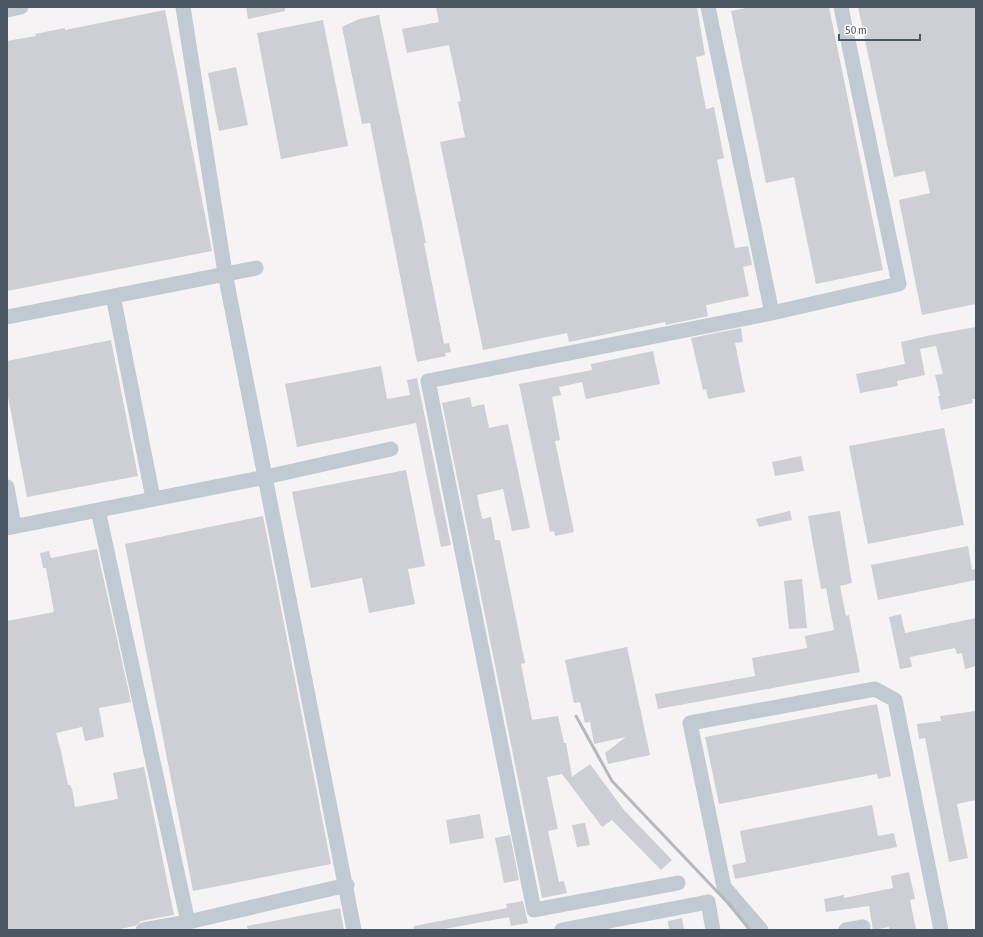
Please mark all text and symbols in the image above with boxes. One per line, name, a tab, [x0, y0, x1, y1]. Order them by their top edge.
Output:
scale bar	[839, 16, 920, 42]
text: 50 m	[845, 23, 867, 37]

